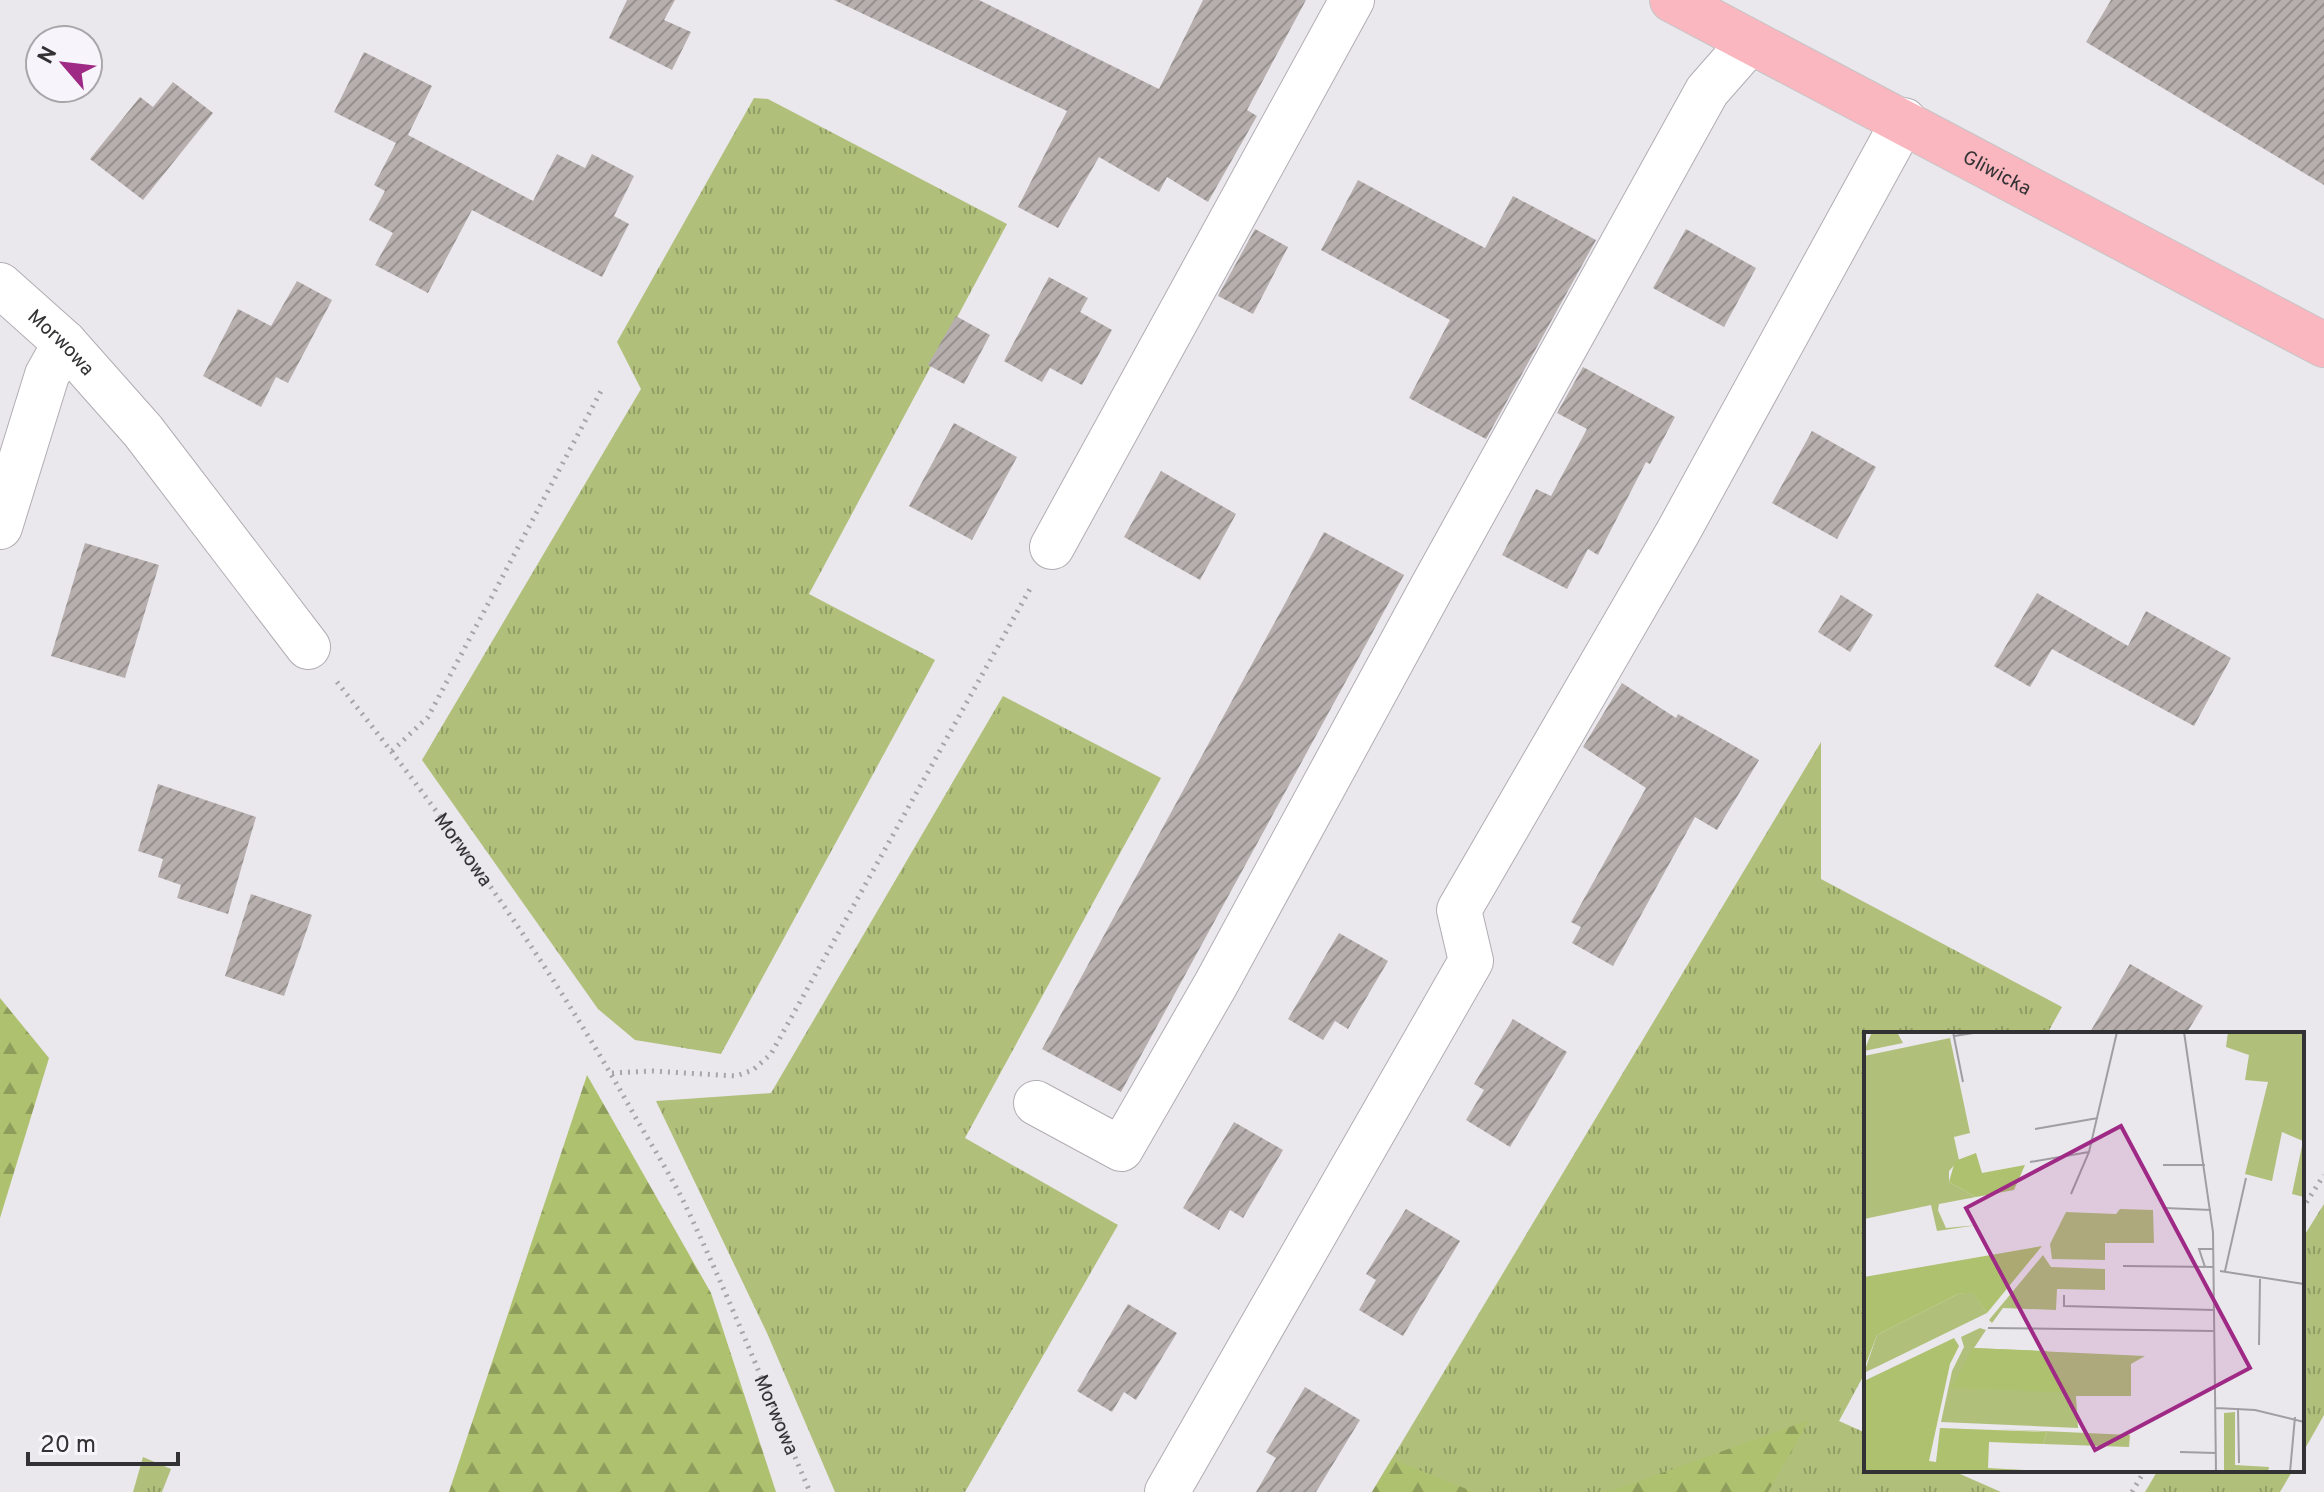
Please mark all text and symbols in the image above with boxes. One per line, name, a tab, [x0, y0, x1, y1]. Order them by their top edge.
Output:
north arrow	[24, 24, 104, 104]
text: N	[33, 42, 64, 69]
street label: Gliwicka	[1957, 145, 2035, 203]
street label: Morwowa	[21, 305, 99, 382]
street label: Morwowa	[427, 808, 497, 892]
inset map	[1864, 1032, 2304, 1472]
street label: Morwowa	[747, 1371, 804, 1459]
scale bar	[28, 1416, 178, 1466]
text: 20 m	[40, 1431, 96, 1461]

